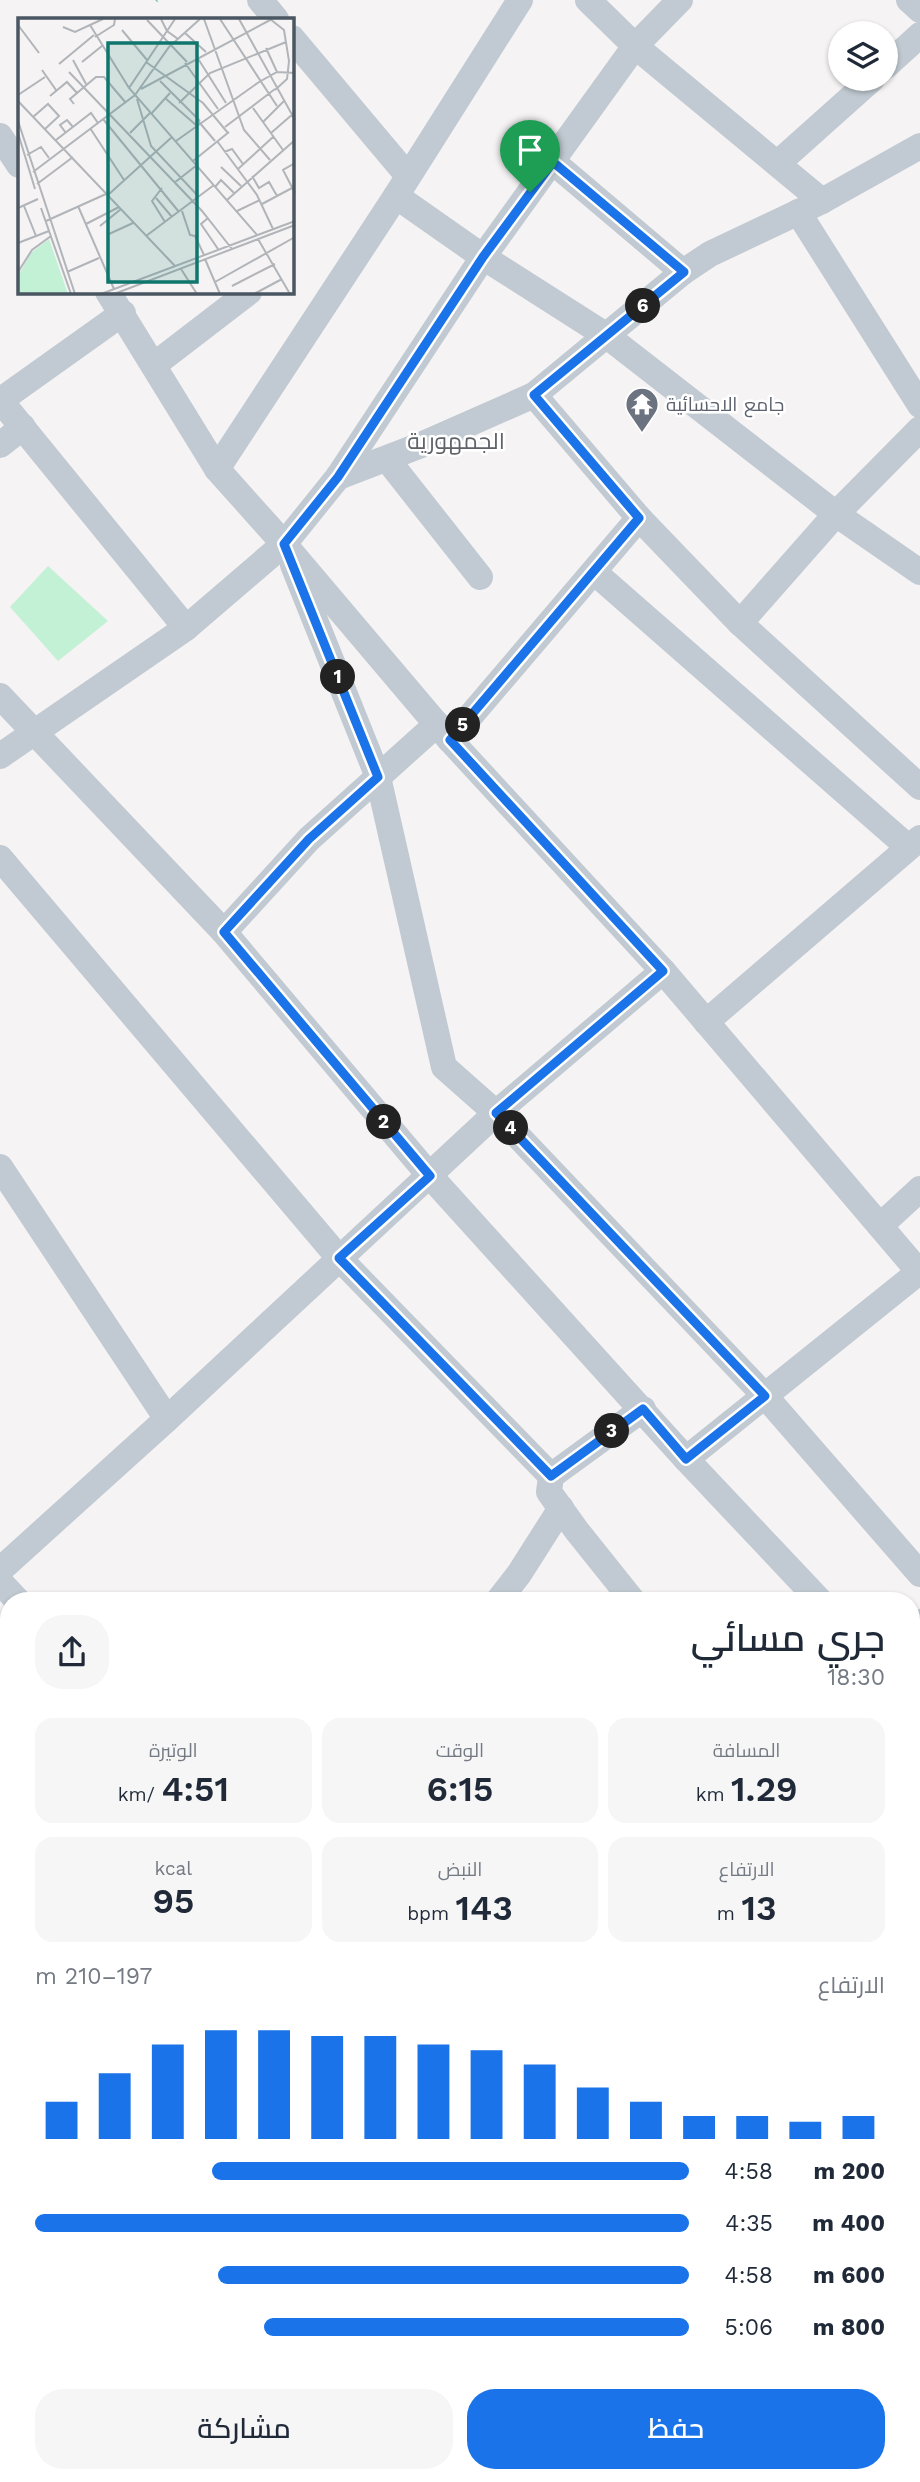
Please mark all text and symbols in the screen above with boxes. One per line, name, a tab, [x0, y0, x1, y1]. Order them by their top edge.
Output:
inset map	[18, 18, 294, 294]
map controls	[828, 21, 898, 91]
button: layers	[828, 21, 898, 91]
pin	[500, 120, 560, 192]
icon: arrive	[511, 131, 549, 169]
pin: 6	[626, 288, 660, 324]
text: 6	[637, 294, 648, 317]
temple icon: جامع الاحسائية	[623, 385, 661, 434]
place label: جامع الاحسائية	[666, 393, 784, 418]
district label: الجمهورية	[407, 428, 505, 455]
pin: 1	[320, 660, 356, 694]
text: 1	[333, 665, 342, 688]
pin: 5	[446, 708, 480, 742]
text: 5	[457, 713, 468, 736]
pin: 2	[366, 1104, 402, 1140]
text: 2	[378, 1110, 389, 1133]
pin: 4	[494, 1110, 528, 1146]
text: 4	[504, 1116, 517, 1139]
pin: 3	[594, 1414, 630, 1448]
text: 3	[606, 1419, 617, 1442]
button: share	[35, 1615, 109, 1689]
text: جري مسائي	[691, 1616, 885, 1660]
text: 18:30	[827, 1664, 885, 1691]
text: الوتيرة	[149, 1739, 198, 1762]
text: الوقت	[436, 1739, 484, 1762]
text: المسافة	[713, 1739, 780, 1762]
text: 4:51	[161, 1768, 229, 1810]
text: 6:15	[427, 1768, 493, 1810]
text: 1.29	[731, 1768, 798, 1810]
text: /km	[118, 1783, 161, 1806]
text: km	[696, 1783, 731, 1806]
text: kcal	[155, 1857, 192, 1880]
text: النبض	[438, 1858, 482, 1881]
text: الارتفاع	[719, 1858, 775, 1881]
text: 95	[152, 1880, 194, 1922]
text: 143	[456, 1887, 513, 1929]
text: 13	[741, 1887, 777, 1929]
text: bpm	[407, 1902, 456, 1925]
text: m	[717, 1902, 741, 1925]
text: 197–210 m	[35, 1963, 152, 1990]
text: الارتفاع	[818, 1972, 885, 1999]
text: 4:58	[725, 2158, 773, 2185]
text: 200 m	[813, 2158, 885, 2185]
text: 4:35	[725, 2210, 773, 2237]
text: 400 m	[812, 2210, 885, 2237]
text: 4:58	[725, 2262, 773, 2289]
text: 600 m	[813, 2262, 885, 2289]
text: 5:06	[725, 2314, 773, 2341]
text: 800 m	[813, 2314, 885, 2341]
button: مشاركة	[35, 2389, 453, 2469]
button: حفظ	[467, 2389, 885, 2469]

